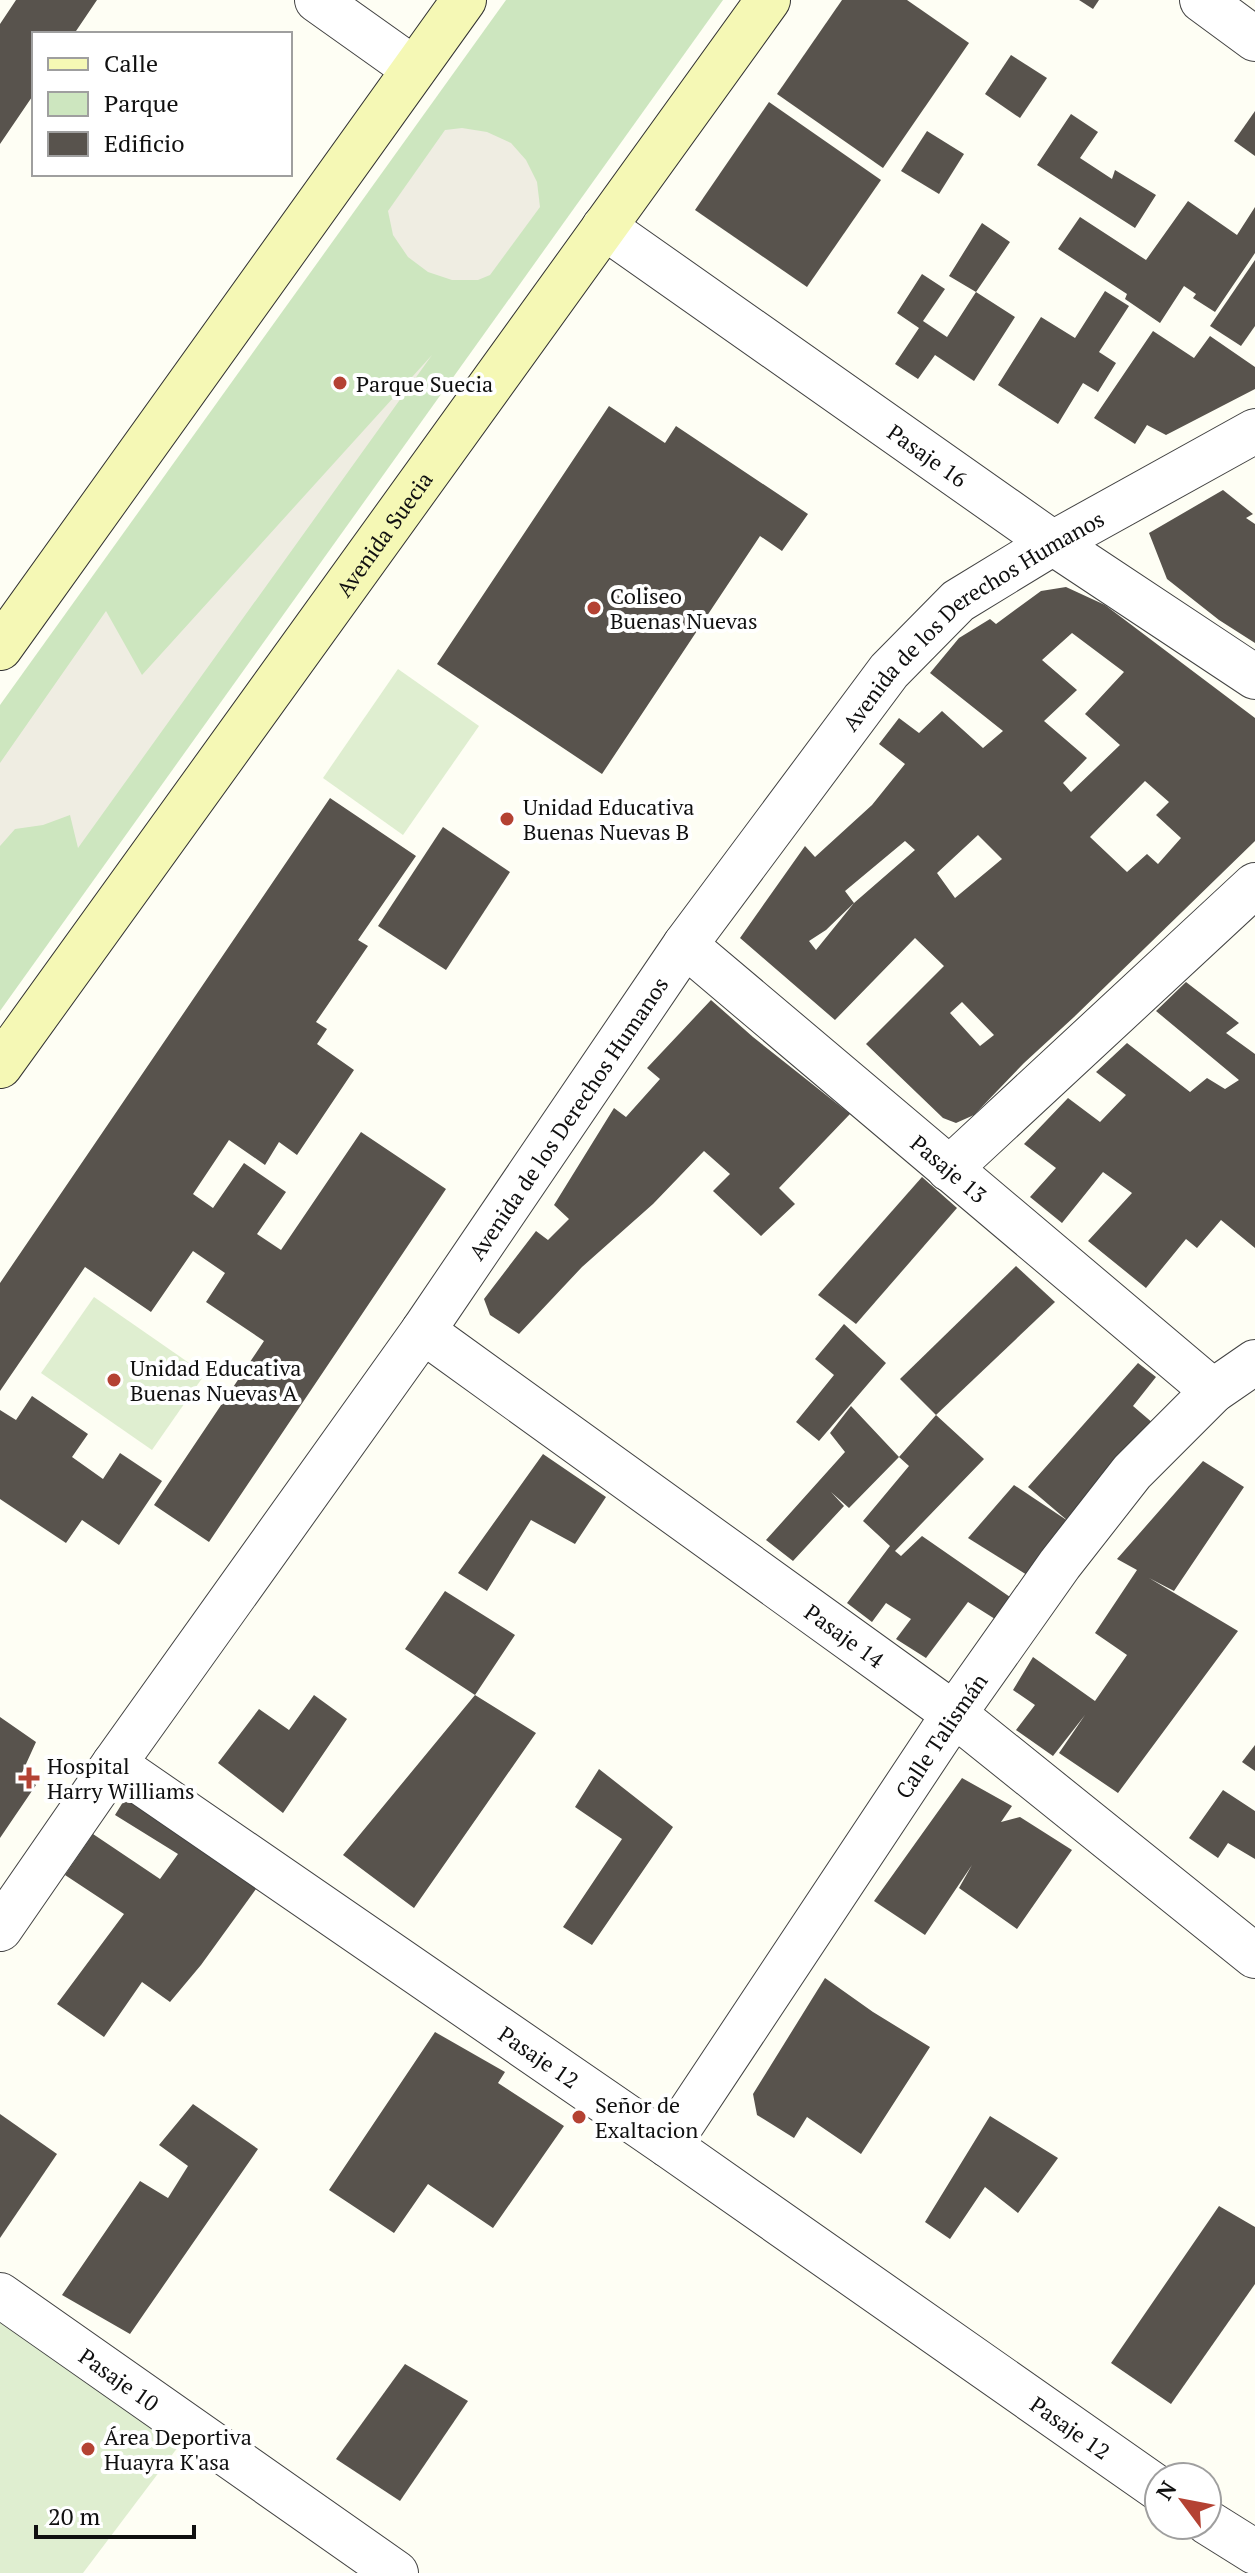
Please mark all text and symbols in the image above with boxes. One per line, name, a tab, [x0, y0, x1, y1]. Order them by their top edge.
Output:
legend	[32, 32, 292, 176]
text: Calle	[104, 47, 158, 79]
text: Parque	[104, 87, 179, 119]
text: Edificio	[104, 127, 185, 159]
place label: Parque Suecia	[356, 369, 493, 398]
marker: Parque Suecia	[331, 374, 349, 392]
street label: Pasaje 16	[882, 417, 974, 493]
street label: Avenida Suecia	[329, 466, 438, 602]
street label: Avenida de los Derechos Humanos	[835, 503, 1109, 736]
place label: Coliseo Buenas Nuevas	[610, 581, 757, 635]
marker: Coliseo Buenas Nuevas	[585, 599, 603, 617]
place label: Unidad Educativa Buenas Nuevas B	[523, 792, 694, 846]
marker: Unidad Educativa Buenas Nuevas B	[498, 810, 516, 828]
street label: Avenida de los Derechos Humanos	[461, 971, 674, 1265]
street label: Pasaje 13	[905, 1128, 993, 1209]
place label: Unidad Educativa Buenas Nuevas A	[130, 1353, 301, 1407]
marker: Unidad Educativa Buenas Nuevas A	[105, 1371, 123, 1389]
street label: Pasaje 14	[799, 1597, 890, 1674]
street label: Calle Talismán	[888, 1667, 993, 1803]
place label: Hospital Harry Williams	[47, 1751, 195, 1805]
marker: Hospital Harry Williams	[18, 1767, 40, 1789]
street label: Pasaje 12	[493, 2019, 585, 2094]
place label: Señor de Exaltacion	[595, 2090, 698, 2144]
marker: Señor de Exaltacion	[570, 2108, 588, 2126]
street label: Pasaje 10	[74, 2341, 165, 2417]
street label: Pasaje 12	[1025, 2389, 1116, 2465]
place label: Área Deportiva Huayra K'asa	[104, 2422, 252, 2476]
marker: Área Deportiva Huayra K'asa	[79, 2440, 97, 2458]
north arrow	[1143, 2461, 1223, 2541]
text: N	[1149, 2475, 1182, 2505]
scale bar	[36, 2489, 194, 2539]
text: 20 m	[48, 2500, 100, 2532]

